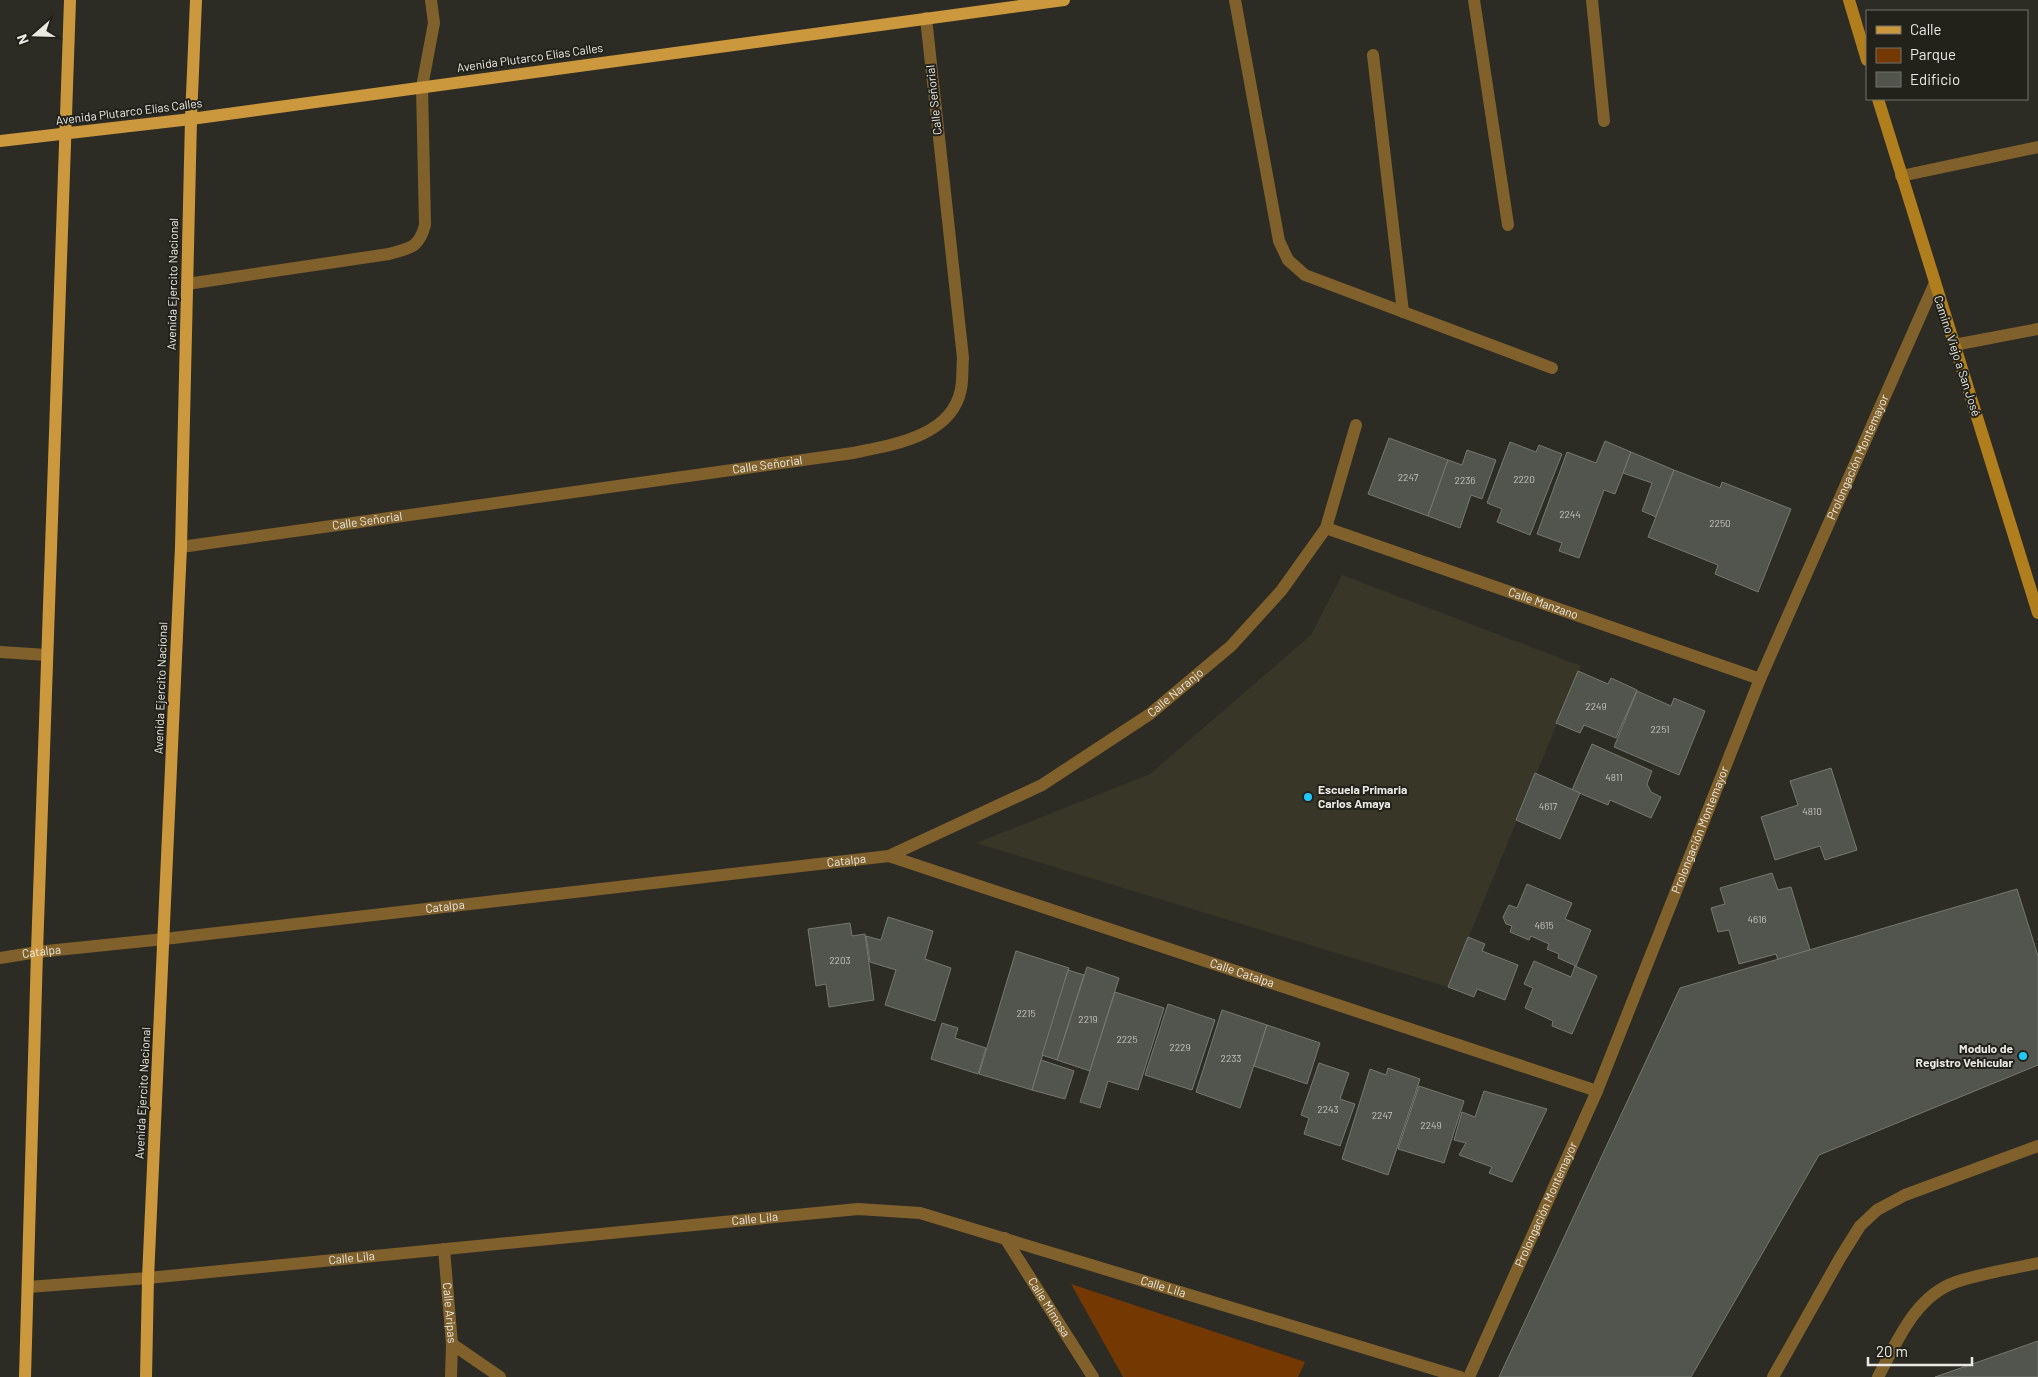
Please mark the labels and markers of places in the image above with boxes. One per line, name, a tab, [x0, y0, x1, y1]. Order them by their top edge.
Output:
place label: Escuela Primaria Carlos Amaya	[1318, 782, 1407, 810]
marker: Escuela Primaria Carlos Amaya	[1302, 791, 1314, 803]
place label: Modulo de Registro Vehicular	[1916, 1041, 2013, 1069]
marker: Modulo de Registro Vehicular	[2017, 1050, 2029, 1062]

